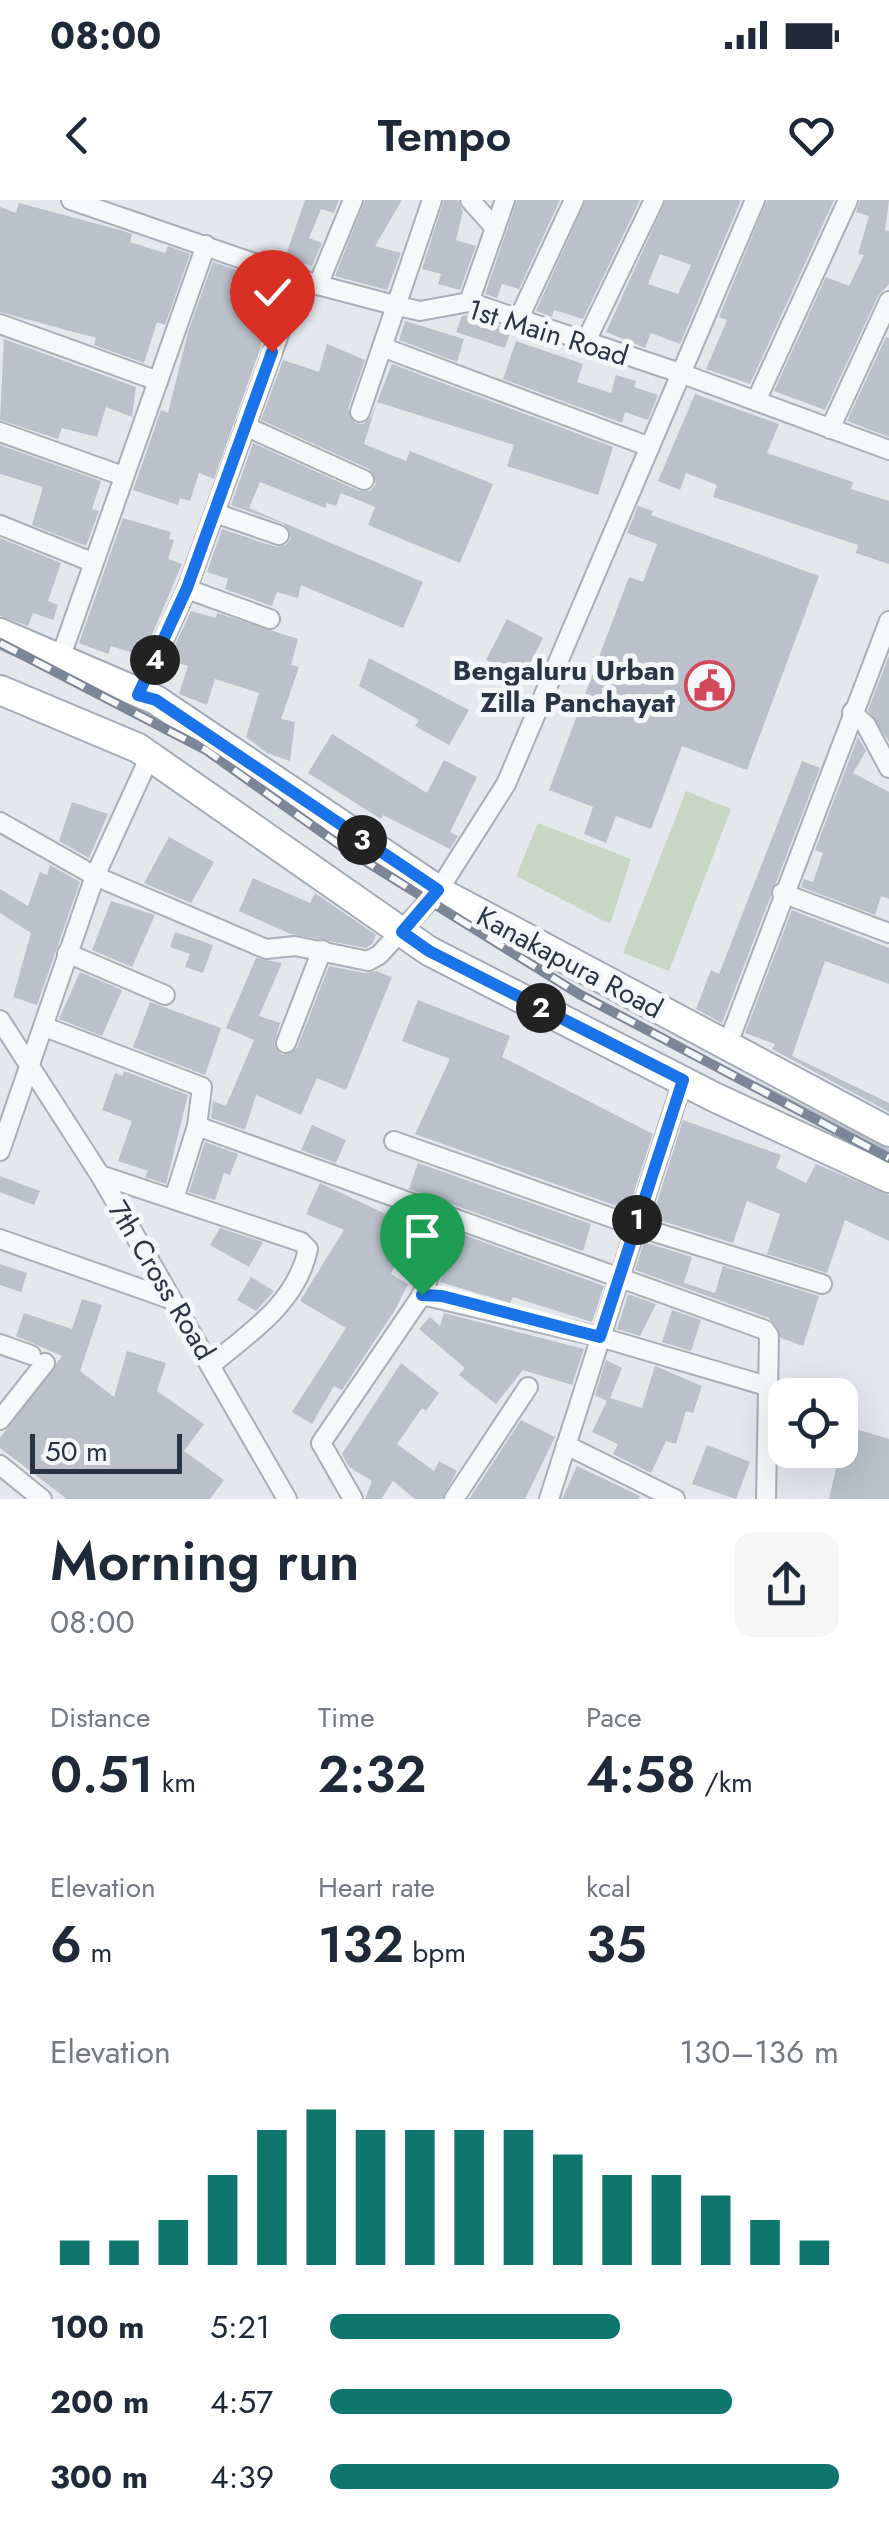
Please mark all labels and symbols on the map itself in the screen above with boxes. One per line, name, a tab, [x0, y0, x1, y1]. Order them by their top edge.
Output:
pin	[230, 250, 315, 353]
street label: 1st Main Road	[463, 289, 633, 376]
pin: 4	[130, 635, 180, 685]
place label: Bengaluru Urban Zilla Panchayat	[453, 650, 675, 723]
public building icon: Bengaluru Urban Zilla Panchayat	[684, 660, 736, 712]
pin: 3	[337, 815, 387, 865]
street label: Kanakapura Road	[469, 896, 670, 1029]
pin: 2	[516, 983, 566, 1033]
street label: 7th Cross Road	[98, 1193, 225, 1368]
pin	[380, 1193, 465, 1296]
pin: 1	[612, 1195, 662, 1245]
scale bar	[30, 1429, 182, 1474]

